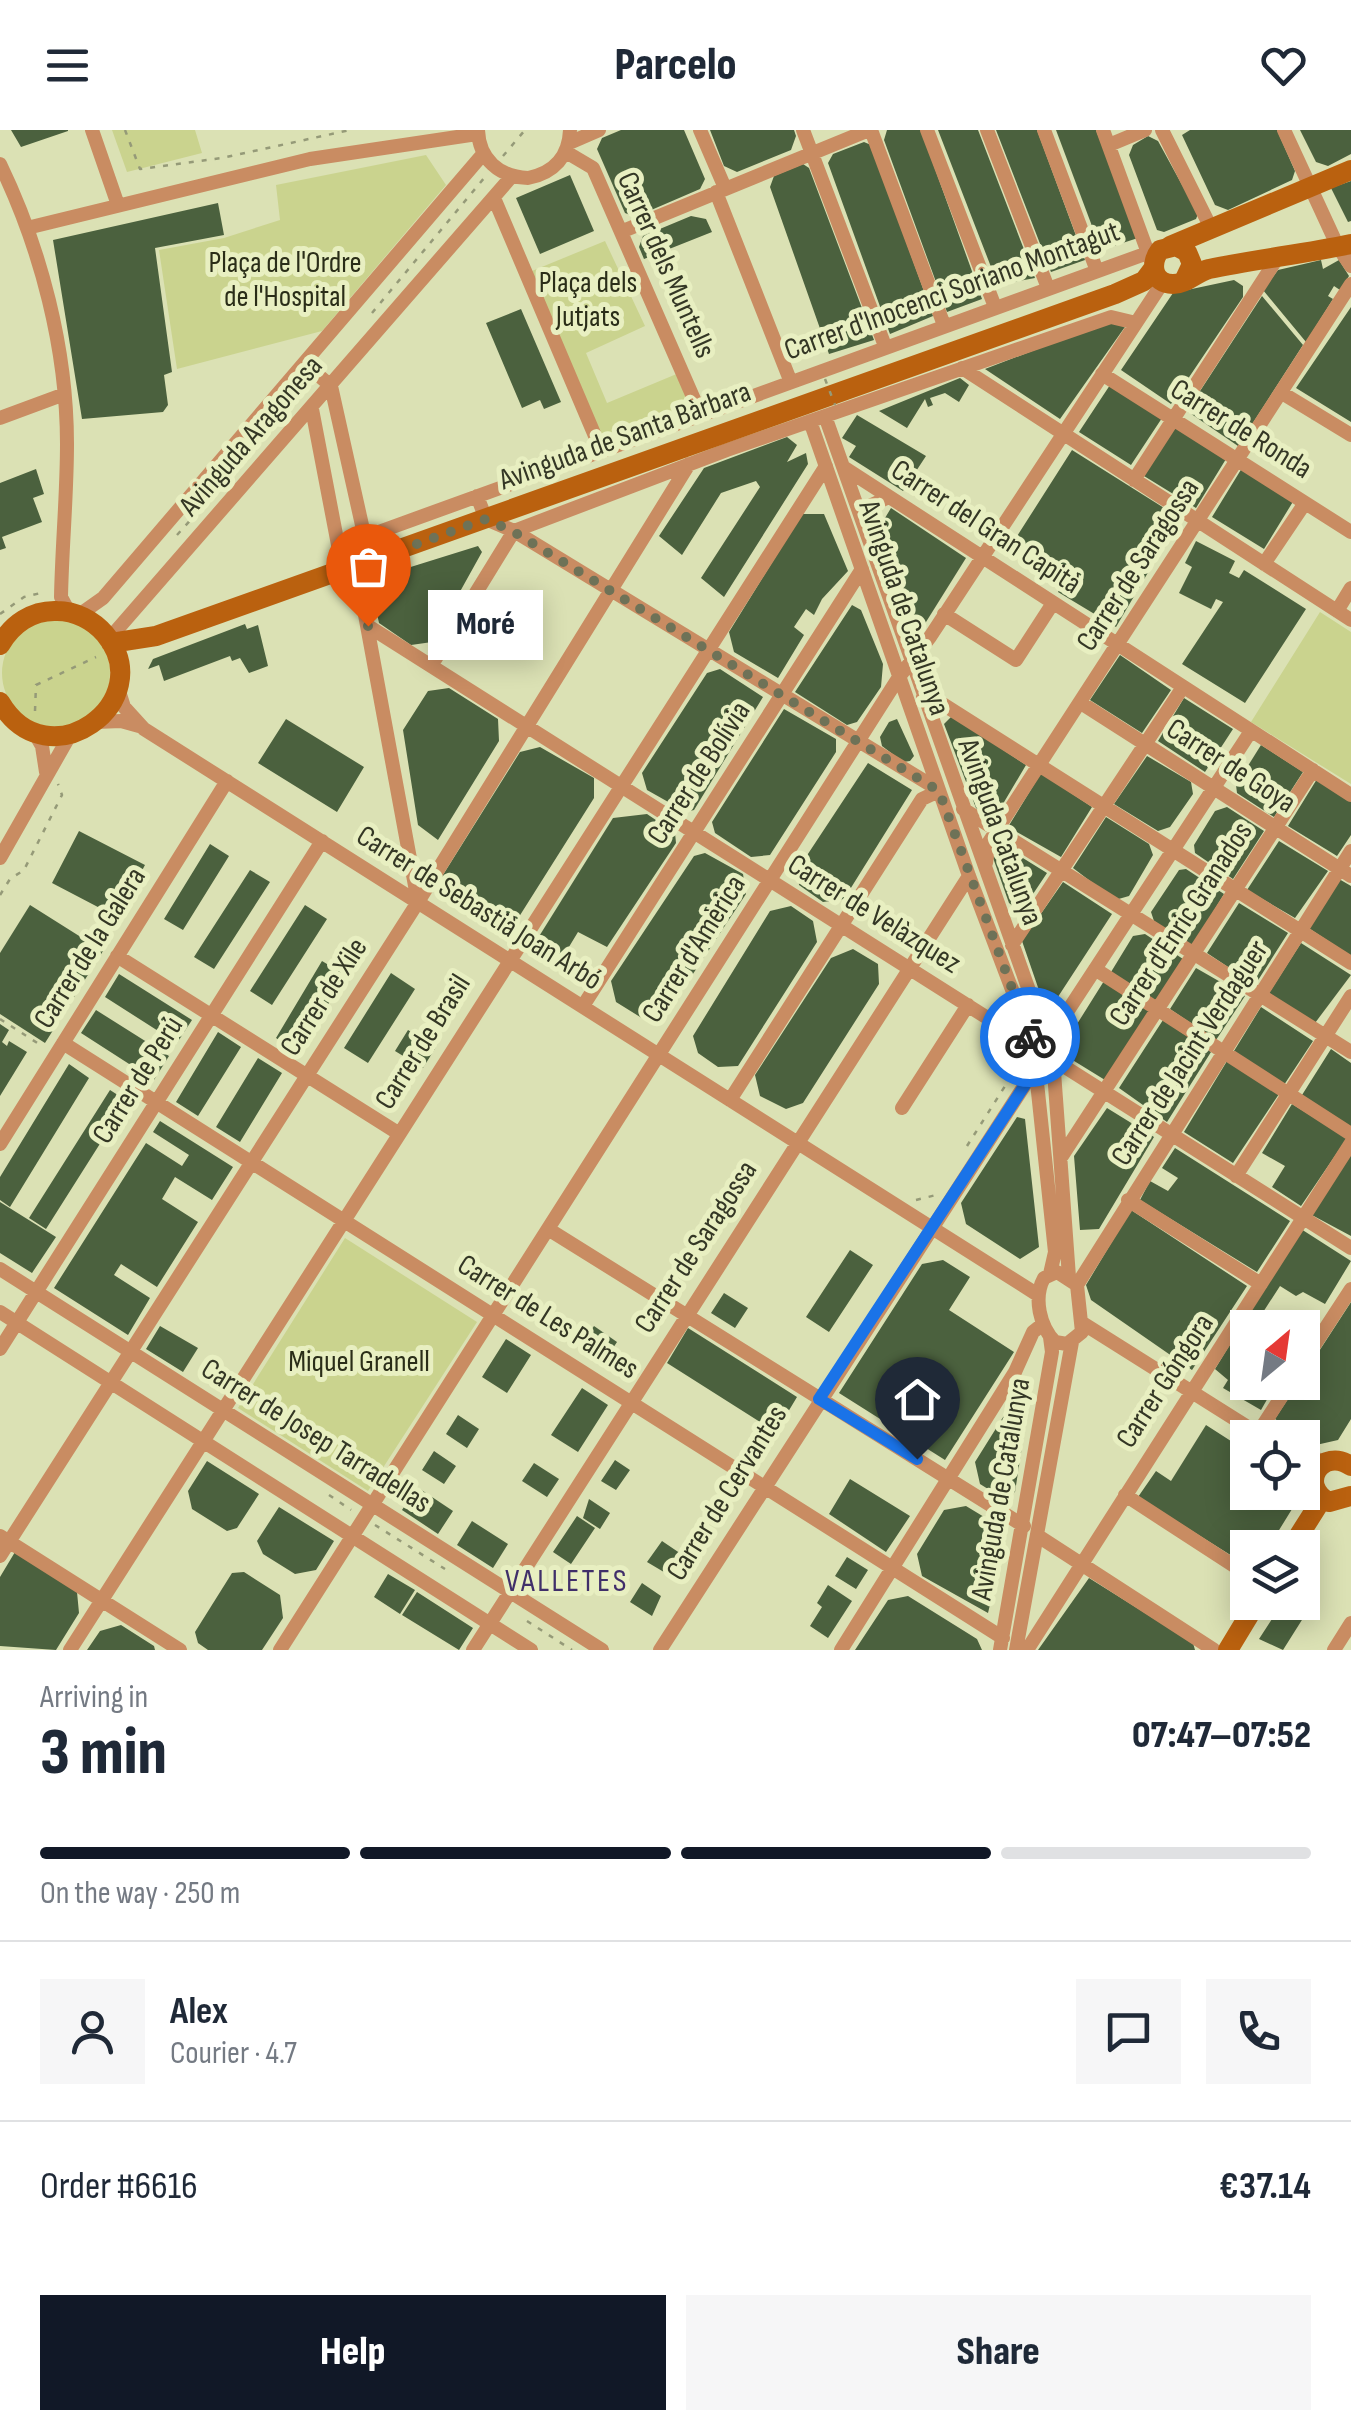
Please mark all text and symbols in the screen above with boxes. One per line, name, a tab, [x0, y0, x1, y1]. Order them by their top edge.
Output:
icon: menu	[40, 38, 95, 93]
text: Parcelo	[615, 38, 736, 93]
icon: heart	[1256, 38, 1311, 93]
street label: Carrer dels Muntells	[609, 166, 723, 364]
street label: Carrer d'Inocenci Soriano Montagut	[779, 214, 1125, 368]
park label: Plaça de l'Ordre de l'Hospital	[209, 245, 361, 315]
park label: Plaça dels Jutjats	[539, 265, 637, 335]
street label: Avinguda Aragonesa	[171, 349, 330, 524]
street label: Carrer de Ronda	[1164, 371, 1318, 487]
street label: Avinguda de Santa Bàrbara	[493, 374, 756, 499]
street label: Carrer del Gran Capità	[884, 452, 1088, 602]
street label: Carrer de Saragossa	[1069, 472, 1207, 658]
street label: Avinguda de Catalunya	[850, 495, 958, 720]
pin	[326, 524, 411, 627]
icon: bag	[341, 539, 396, 594]
callout: Moré	[428, 591, 543, 661]
text: Moré	[456, 605, 515, 644]
street label: Carrer de Bolívia	[640, 695, 758, 851]
street label: Carrer de Goya	[1160, 711, 1302, 821]
street label: Avinguda Catalunya	[949, 733, 1050, 930]
street label: Carrer d'Enric Granados	[1102, 815, 1260, 1033]
street label: Carrer de Sebastià Joan Arbó	[350, 818, 608, 998]
street label: Carrer de Velàzquez	[781, 847, 967, 982]
street label: Carrer de la Galera	[26, 861, 154, 1035]
street label: Carrer d'Amèrica	[634, 869, 754, 1029]
street label: Carrer de Xile	[273, 931, 375, 1063]
street label: Carrer de Jacint Verdaguer	[1104, 933, 1276, 1172]
street label: Carrer de Brasil	[367, 968, 479, 1116]
courier	[980, 987, 1080, 1087]
street label: Carrer de Perú	[85, 1010, 191, 1150]
icon: bike	[1003, 1010, 1058, 1065]
street label: Carrer de Saragossa	[627, 1154, 765, 1340]
street label: Carrer de Les Palmes	[451, 1247, 645, 1387]
street label: Carrer Góngora	[1108, 1307, 1222, 1455]
north arrow	[1230, 1310, 1320, 1400]
map controls	[1230, 1310, 1320, 1620]
park label: Miquel Granell	[288, 1344, 430, 1380]
street label: Carrer de Josep Tarradellas	[195, 1351, 437, 1521]
pin	[875, 1357, 960, 1460]
icon: home	[890, 1372, 945, 1427]
street label: Avinguda de Catalunya	[964, 1375, 1038, 1604]
street label: Carrer de Cervantes	[659, 1399, 795, 1587]
button: locate	[1230, 1420, 1320, 1510]
button: layers	[1230, 1530, 1320, 1620]
district label: VALLETES	[505, 1562, 629, 1601]
text: Arriving in	[40, 1678, 148, 1717]
text: 07:47–07:52	[1132, 1713, 1311, 1758]
text: 3 min	[40, 1715, 167, 1793]
text: On the way · 250 m	[40, 1874, 240, 1913]
button: person	[40, 1979, 145, 2084]
button: chat	[1076, 1979, 1181, 2084]
button: phone	[1206, 1979, 1311, 2084]
text: Alex	[170, 1989, 228, 2034]
text: Courier · 4.7	[170, 2034, 297, 2073]
text: Order #6616	[40, 2164, 198, 2209]
text: €37.14	[1219, 2164, 1311, 2209]
button: Help	[40, 2295, 666, 2410]
button: Share	[686, 2295, 1311, 2410]

